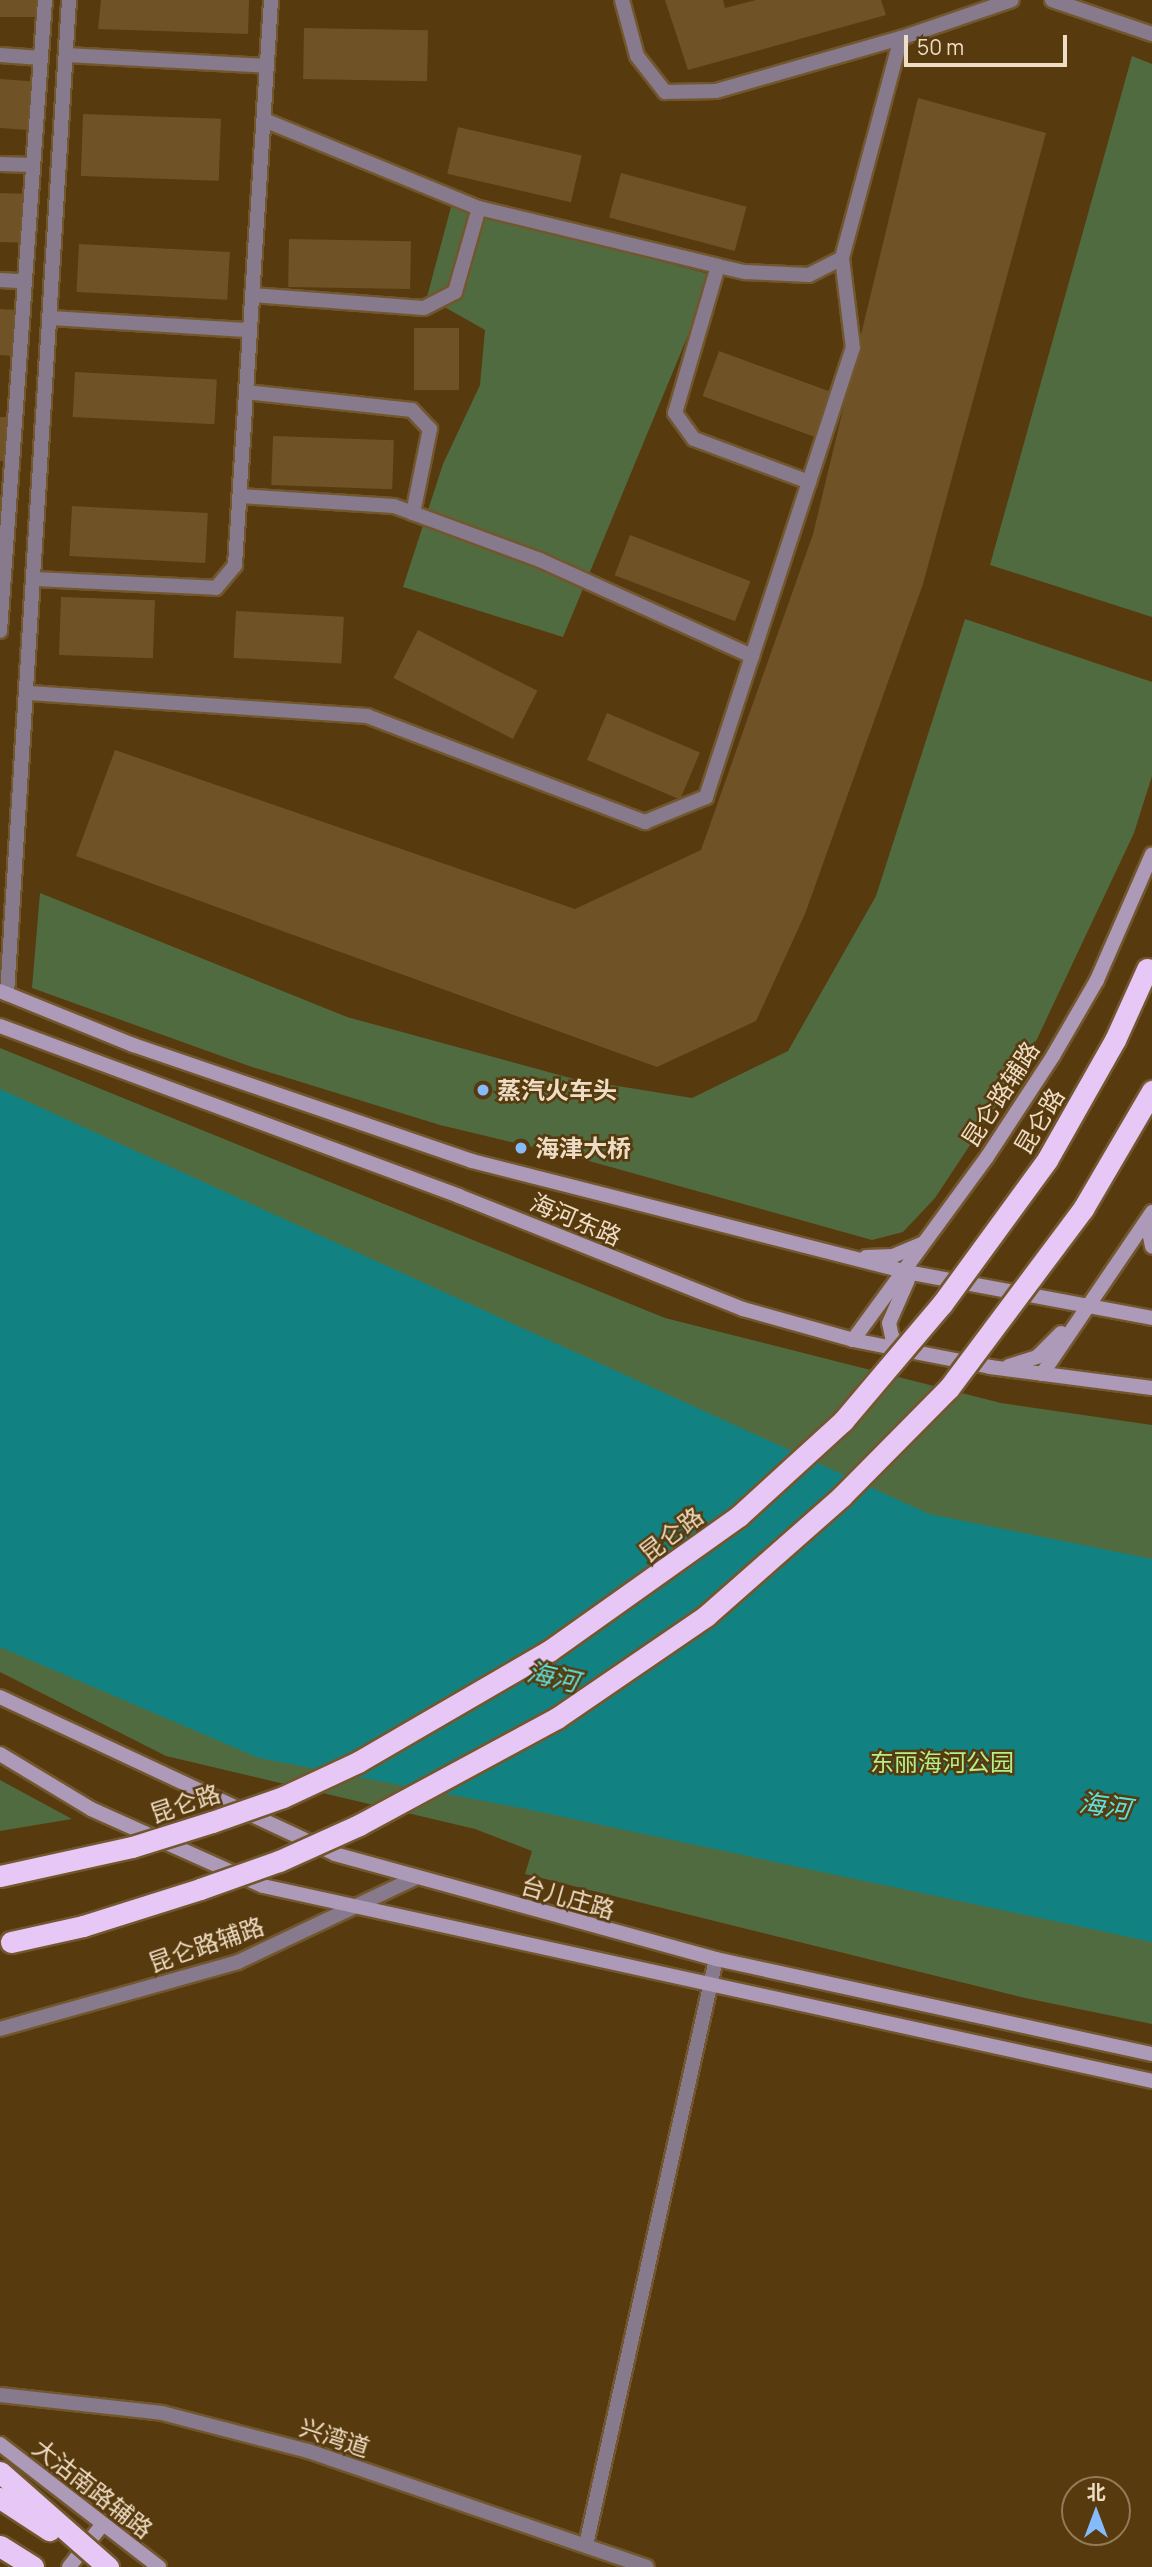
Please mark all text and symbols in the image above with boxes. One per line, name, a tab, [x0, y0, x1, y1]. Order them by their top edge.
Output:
scale bar	[907, 21, 1070, 65]
text: 50 m	[917, 33, 964, 61]
street label: 昆仑路辅路	[955, 1036, 1045, 1152]
place label: 蒸汽火车头	[497, 1076, 617, 1104]
marker: 蒸汽火车头	[475, 1082, 491, 1098]
street label: 昆仑路	[1008, 1083, 1070, 1159]
place label: 海津大桥	[535, 1134, 631, 1162]
marker: 海津大桥	[513, 1140, 529, 1156]
street label: 海河东路	[526, 1187, 626, 1251]
street label: 昆仑路	[634, 1501, 708, 1567]
water label: 海河	[524, 1656, 582, 1698]
park label: 东丽海河公园	[870, 1748, 1014, 1776]
street label: 昆仑路	[146, 1778, 224, 1828]
water label: 海河	[1077, 1787, 1133, 1825]
street label: 台儿庄路	[518, 1870, 618, 1924]
street label: 昆仑路辅路	[145, 1911, 267, 1977]
street label: 兴湾道	[296, 2412, 374, 2462]
street label: 大沽南路辅路	[27, 2432, 159, 2544]
north arrow	[1061, 2476, 1131, 2546]
text: 北	[1086, 2479, 1106, 2505]

